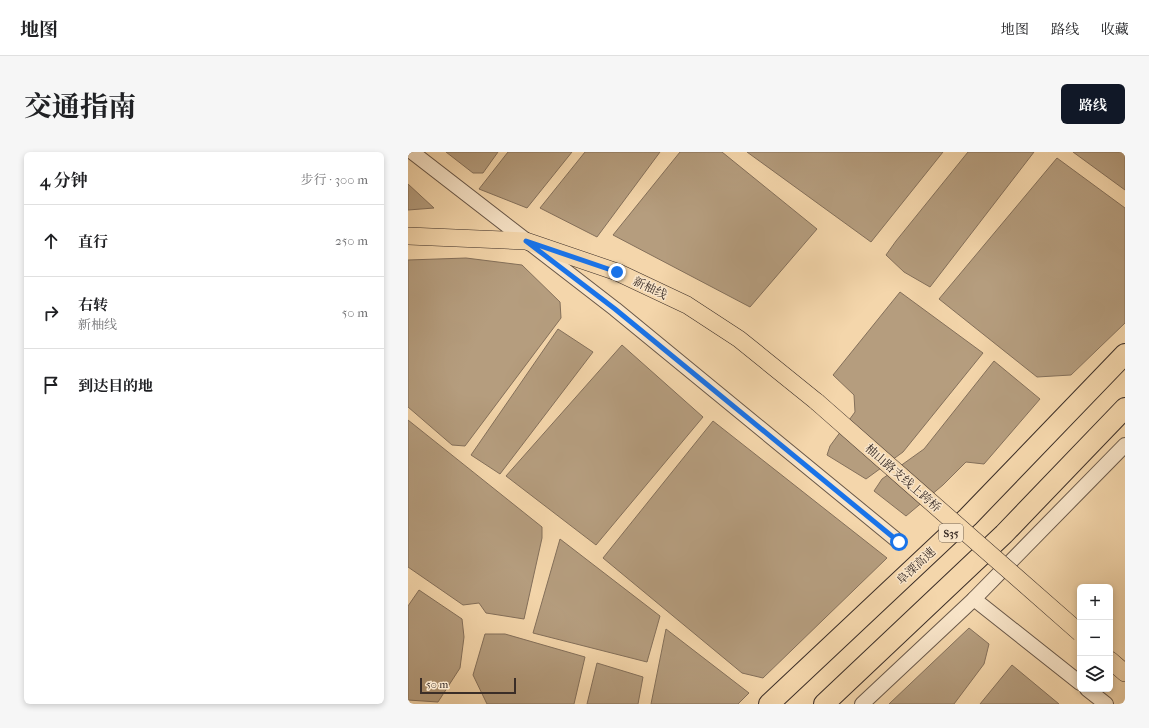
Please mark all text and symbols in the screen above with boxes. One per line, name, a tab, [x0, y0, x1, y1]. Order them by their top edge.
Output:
text: 地图	[20, 19, 58, 41]
text: 地图	[1001, 21, 1029, 38]
text: 路线	[1051, 21, 1079, 38]
text: 收藏	[1101, 21, 1129, 38]
button: 路线	[1061, 84, 1125, 124]
text: 交通指南	[24, 90, 136, 123]
text: 4 分钟	[40, 170, 88, 190]
text: 步行 · 300 m	[301, 172, 368, 187]
icon: ahead	[40, 230, 62, 252]
text: 直行	[78, 233, 108, 251]
text: 250 m	[335, 233, 368, 248]
route end	[608, 263, 626, 281]
street label: 新柚线	[631, 274, 669, 302]
text: 右转	[78, 296, 108, 314]
icon: right	[40, 302, 62, 324]
text: 50 m	[342, 305, 368, 320]
text: 新柚线	[78, 317, 117, 332]
icon: arrive	[40, 374, 62, 396]
text: 到达目的地	[78, 377, 153, 395]
street label: 柚山路支线上跨桥	[862, 441, 944, 515]
road number: S35	[939, 524, 963, 542]
route start	[890, 533, 908, 551]
street label: 阜溧高速	[894, 545, 938, 587]
map controls	[1077, 584, 1113, 692]
button: +	[1077, 584, 1113, 620]
button: −	[1077, 620, 1113, 656]
button: layers	[1077, 656, 1113, 692]
scale bar	[420, 676, 516, 695]
text: 50 m	[426, 678, 448, 691]

